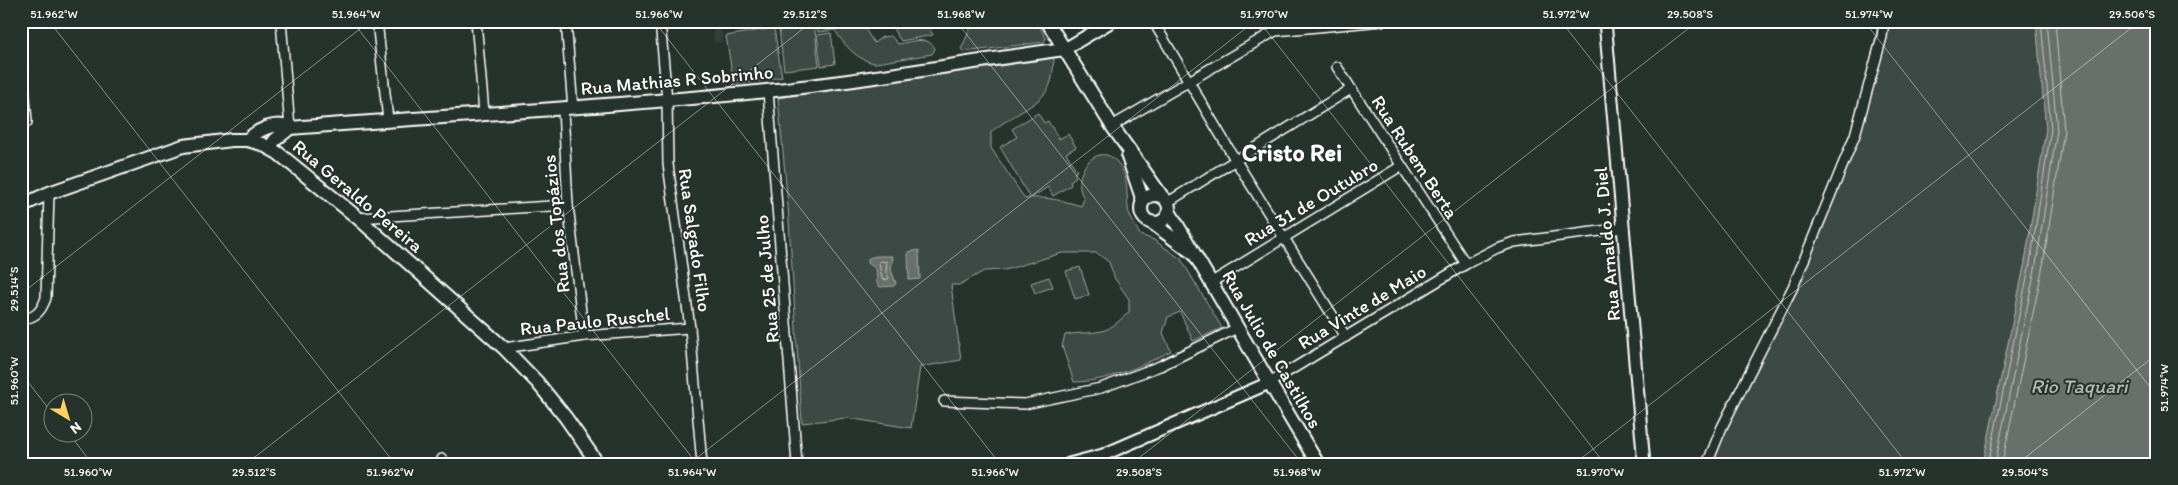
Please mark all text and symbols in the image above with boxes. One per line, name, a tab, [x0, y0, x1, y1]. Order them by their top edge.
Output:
text: 51.962°W	[30, 7, 78, 21]
text: 51.964°W	[332, 7, 380, 21]
text: 51.966°W	[635, 7, 683, 21]
text: 29.512°S	[783, 7, 827, 21]
text: 51.968°W	[937, 7, 985, 21]
text: 51.970°W	[1240, 7, 1288, 21]
text: 51.972°W	[1542, 7, 1590, 21]
text: 29.508°S	[1667, 7, 1713, 21]
text: 51.974°W	[1845, 7, 1893, 21]
text: 29.506°S	[2109, 7, 2155, 21]
street label: Rua Mathias R Sobrinho	[580, 60, 774, 100]
street label: Rua Rubem Berta	[1367, 91, 1464, 223]
street label: Rua Geraldo Pereira	[288, 135, 428, 257]
district label: Cristo Rei	[1242, 138, 1342, 167]
street label: Rua 31 de Outubro	[1240, 153, 1382, 251]
street label: Rua dos Topázios	[537, 154, 575, 294]
street label: Rua Arnaldo J. Diel	[1589, 165, 1625, 322]
street label: Rua Salgado Filho	[674, 167, 716, 313]
street label: Rua 25 de Julho	[750, 214, 784, 344]
street label: Rua Vinte de Maio	[1294, 260, 1430, 354]
text: 29.514°S	[7, 266, 21, 311]
street label: Rua Julio de Castilhos	[1217, 266, 1327, 432]
street label: Rua Paulo Ruschel	[519, 302, 672, 340]
text: 51.960°W	[7, 357, 21, 405]
text: 51.974°W	[2157, 364, 2171, 412]
water label: Rio Taquari	[2030, 374, 2130, 398]
north arrow	[42, 392, 92, 442]
text: N	[67, 418, 85, 437]
text: 51.960°W	[64, 465, 112, 479]
text: 29.512°S	[232, 465, 276, 479]
text: 51.962°W	[366, 465, 414, 479]
text: 51.964°W	[668, 465, 716, 479]
text: 51.966°W	[971, 465, 1019, 479]
text: 29.508°S	[1116, 465, 1162, 479]
text: 51.968°W	[1273, 465, 1321, 479]
text: 51.970°W	[1576, 465, 1624, 479]
text: 51.972°W	[1878, 465, 1926, 479]
text: 29.504°S	[2002, 465, 2049, 479]

